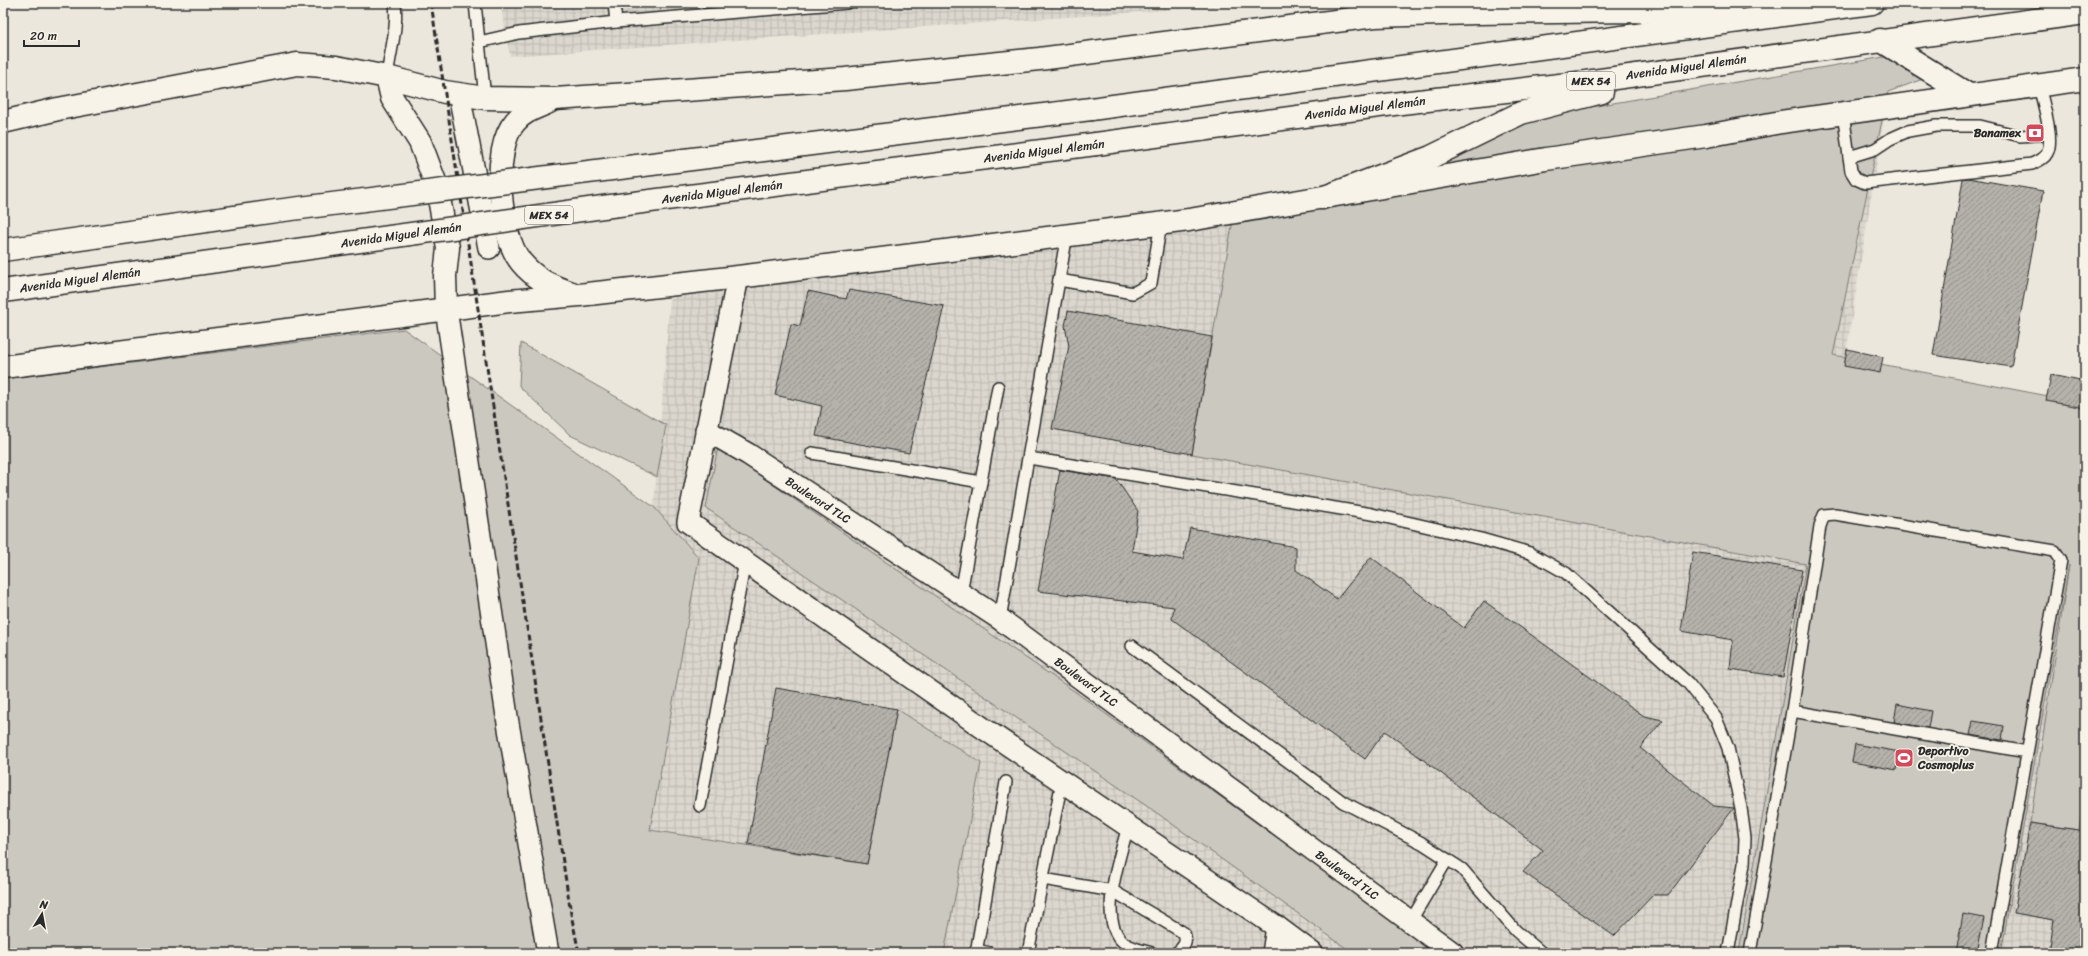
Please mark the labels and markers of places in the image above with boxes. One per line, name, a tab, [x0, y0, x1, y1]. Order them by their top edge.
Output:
place label: Banamex	[1974, 122, 2022, 144]
bank icon: Banamex	[2024, 122, 2046, 144]
place label: Deportivo Cosmoplus	[1917, 740, 1975, 776]
sports icon: Deportivo Cosmoplus	[1893, 747, 1915, 769]

